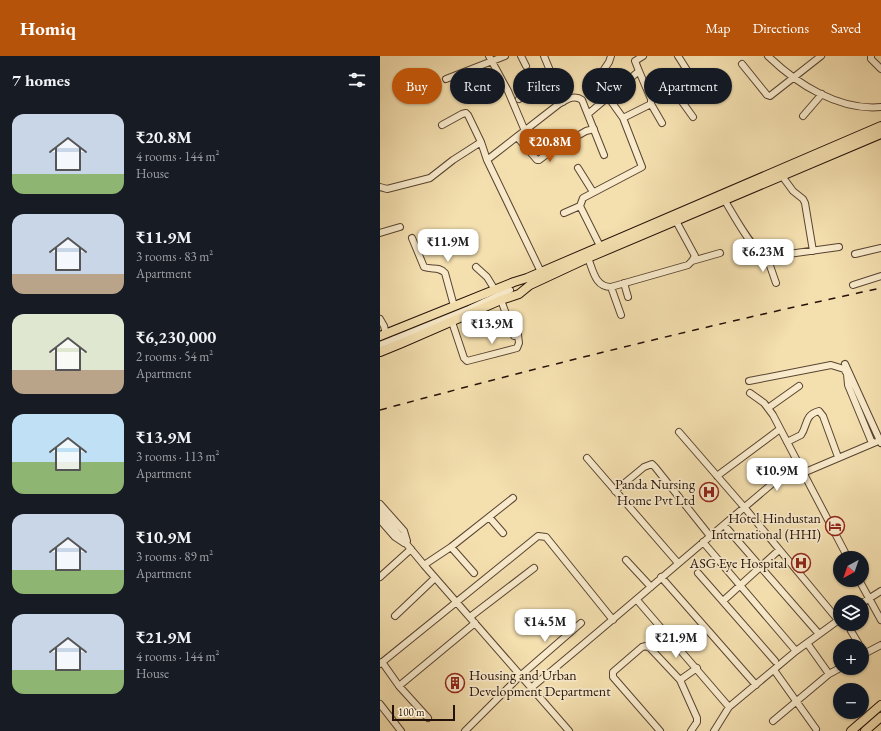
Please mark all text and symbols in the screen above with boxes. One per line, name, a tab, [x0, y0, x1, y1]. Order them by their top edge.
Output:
text: Homiq	[20, 16, 76, 41]
text: Map	[705, 19, 731, 37]
text: Directions	[753, 19, 809, 37]
text: Saved	[831, 19, 861, 37]
chip: Buy	[392, 68, 442, 104]
chip: Rent	[450, 68, 505, 104]
chip: Filters	[513, 68, 574, 104]
chip: New	[582, 68, 636, 104]
chip: Apartment	[644, 68, 732, 104]
text: 7 homes	[12, 69, 70, 91]
icon: filters	[346, 69, 368, 91]
text: ₹20.8M	[136, 126, 192, 148]
pin: ₹20.8M	[517, 129, 583, 163]
icon: home	[44, 130, 92, 178]
text: ₹20.8M	[529, 133, 571, 150]
text: 4 rooms · 144 m²	[136, 148, 220, 165]
text: House	[136, 165, 169, 182]
text: ₹11.9M	[136, 226, 192, 248]
pin: ₹11.9M	[415, 229, 481, 263]
icon: home	[44, 230, 92, 278]
text: ₹11.9M	[427, 233, 469, 250]
pin: ₹6.23M	[730, 239, 796, 273]
text: ₹6.23M	[742, 243, 784, 260]
text: 3 rooms · 83 m²	[136, 248, 213, 265]
text: Apartment	[136, 265, 191, 282]
pin: ₹13.9M	[459, 311, 525, 345]
text: ₹13.9M	[471, 315, 513, 332]
text: ₹6,230,000	[136, 326, 216, 348]
icon: home	[44, 330, 92, 378]
text: 2 rooms · 54 m²	[136, 348, 213, 365]
text: Apartment	[136, 365, 191, 382]
text: ₹13.9M	[136, 426, 192, 448]
icon: home	[44, 430, 92, 478]
text: 3 rooms · 113 m²	[136, 448, 220, 465]
pin: ₹10.9M	[744, 458, 810, 492]
text: ₹10.9M	[756, 462, 798, 479]
text: Apartment	[136, 465, 191, 482]
place label: Panda Nursing Home Pvt Ltd	[615, 475, 696, 509]
hospital icon: Panda Nursing Home Pvt Ltd	[698, 481, 720, 503]
place label: Hotel Hindustan International (HHI)	[711, 509, 822, 543]
hotel icon: Hotel Hindustan International (HHI)	[824, 515, 846, 537]
text: ₹10.9M	[136, 526, 192, 548]
icon: home	[44, 530, 92, 578]
text: 3 rooms · 89 m²	[136, 548, 213, 565]
north arrow	[833, 551, 869, 587]
map controls	[833, 551, 869, 719]
hospital icon: ASG Eye Hospital	[790, 552, 812, 574]
place label: ASG Eye Hospital	[688, 554, 788, 572]
text: Apartment	[136, 565, 191, 582]
button: layers	[833, 595, 869, 631]
pin: ₹14.5M	[512, 609, 578, 643]
text: ₹14.5M	[524, 613, 566, 630]
pin: ₹21.9M	[643, 625, 709, 659]
text: ₹21.9M	[136, 626, 192, 648]
text: ₹21.9M	[655, 629, 697, 646]
icon: home	[44, 630, 92, 678]
button: +	[833, 639, 869, 675]
text: 4 rooms · 144 m²	[136, 648, 220, 665]
text: House	[136, 665, 169, 682]
place label: Housing and Urban Development Department	[469, 666, 611, 700]
building icon: Housing and Urban Development Department	[444, 672, 466, 694]
button: −	[833, 683, 869, 719]
scale bar	[392, 703, 455, 722]
text: 100 m	[398, 705, 425, 719]

